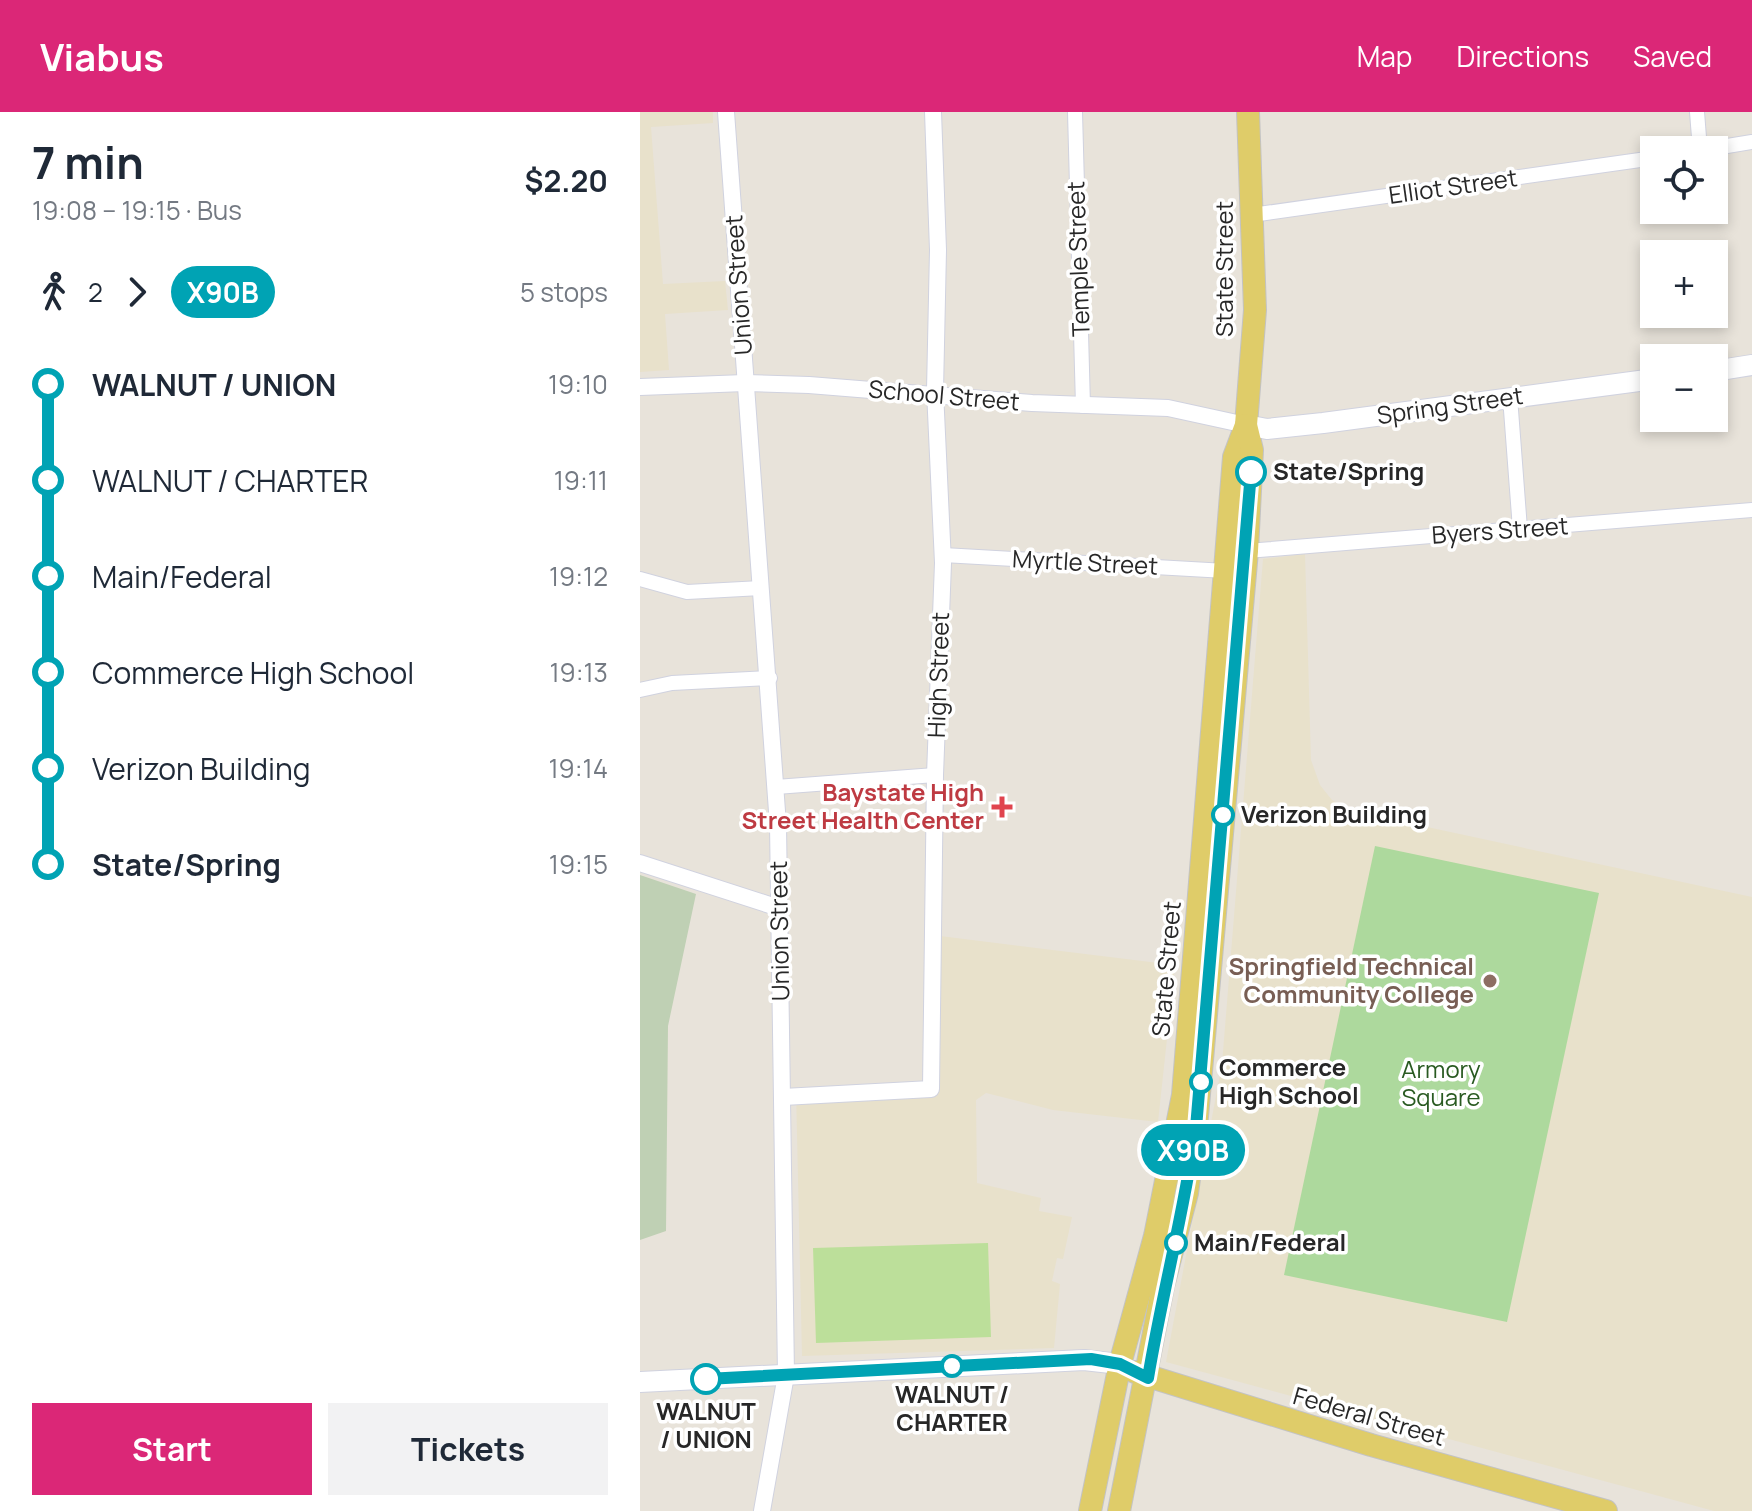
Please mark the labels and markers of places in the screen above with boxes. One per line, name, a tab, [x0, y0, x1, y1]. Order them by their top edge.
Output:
place label: State/Spring	[1273, 454, 1424, 487]
marker: State/Spring	[1236, 457, 1266, 487]
place label: Baystate High Street Health Center	[742, 775, 984, 836]
marker: Baystate High Street Health Center	[991, 796, 1013, 818]
place label: Verizon Building	[1241, 797, 1427, 830]
marker: Verizon Building	[1212, 804, 1234, 826]
place label: Springfield Technical Community College	[1229, 949, 1474, 1010]
marker: Springfield Technical Community College	[1481, 972, 1499, 990]
place label: Commerce High School	[1219, 1050, 1359, 1111]
marker: Commerce High School	[1190, 1071, 1212, 1093]
place label: Main/Federal	[1194, 1225, 1346, 1258]
marker: Main/Federal	[1165, 1232, 1187, 1254]
marker: WALNUT / CHARTER	[941, 1355, 963, 1377]
marker: WALNUT / UNION	[691, 1364, 721, 1394]
place label: WALNUT / CHARTER	[895, 1377, 1009, 1438]
place label: WALNUT / UNION	[656, 1394, 756, 1455]

